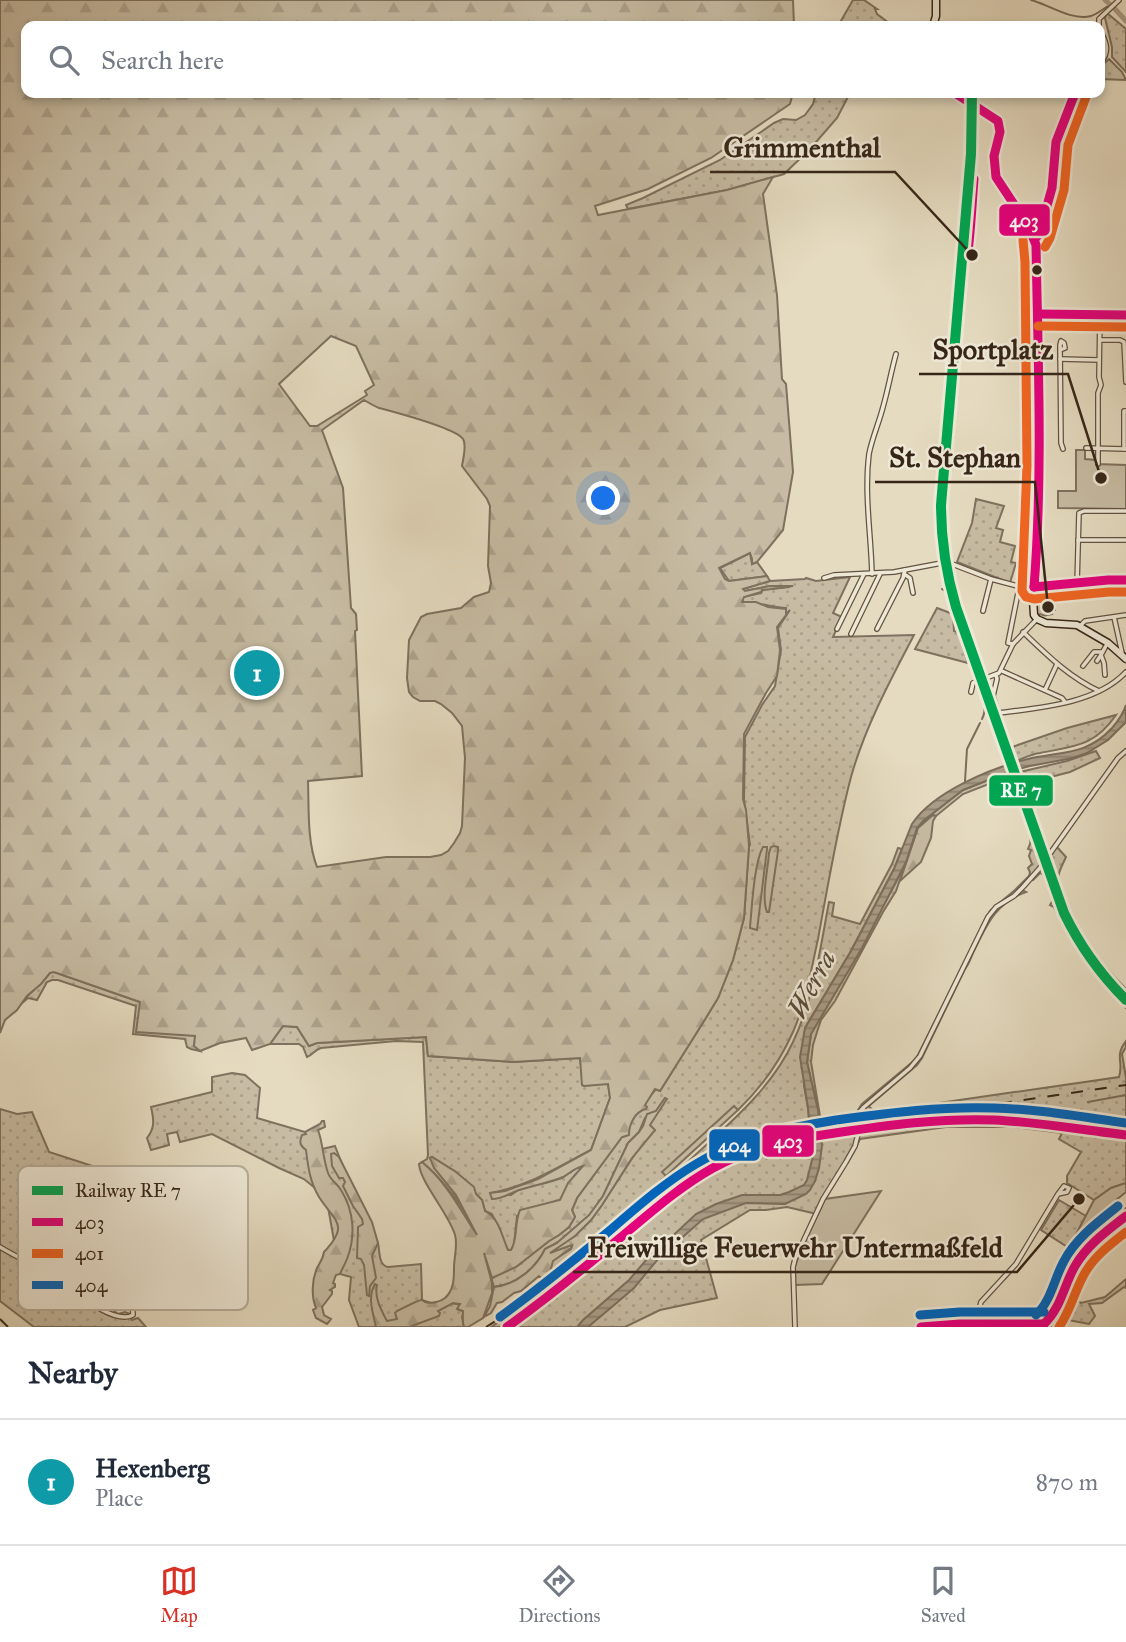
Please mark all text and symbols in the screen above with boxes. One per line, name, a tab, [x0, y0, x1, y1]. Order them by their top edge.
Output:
search box	[21, 21, 1105, 98]
icon: search	[45, 41, 83, 79]
text: Search here	[101, 44, 224, 76]
callout: Grimmenthal	[710, 123, 895, 172]
text: Grimmenthal	[723, 130, 881, 165]
line badge: 403	[998, 203, 1051, 237]
text: 403	[1009, 209, 1039, 233]
unlabelled marker	[1030, 263, 1044, 277]
callout: Sportplatz	[919, 325, 1068, 374]
text: Sportplatz	[933, 332, 1053, 367]
callout: St. Stephan	[875, 433, 1035, 482]
text: St. Stephan	[889, 440, 1021, 475]
your location	[586, 481, 620, 515]
pin: 1	[234, 647, 280, 699]
line badge: RE 7	[988, 774, 1054, 807]
text: RE 7	[1000, 779, 1042, 802]
water label: Werra	[779, 944, 843, 1024]
line badge: 403	[761, 1124, 815, 1158]
line badge: 404	[708, 1128, 761, 1162]
text: 403	[773, 1130, 803, 1154]
text: 404	[718, 1134, 752, 1158]
legend	[18, 1166, 248, 1310]
text: Railway RE 7	[75, 1179, 181, 1202]
text: 403	[75, 1211, 104, 1234]
callout: Freiwillige Feuerwehr Untermaßfeld	[573, 1223, 1017, 1272]
text: Freiwillige Feuerwehr Untermaßfeld	[587, 1230, 1004, 1265]
text: 401	[75, 1242, 104, 1265]
text: 404	[75, 1274, 108, 1297]
text: Nearby	[28, 1355, 118, 1391]
text: Hexenberg	[95, 1452, 209, 1484]
text: 1	[46, 1468, 56, 1496]
text: 870 m	[1036, 1468, 1098, 1496]
text: Place	[95, 1484, 143, 1512]
tab: Map	[160, 1562, 198, 1627]
tab: Directions	[518, 1562, 600, 1627]
tab: Saved	[921, 1562, 966, 1627]

